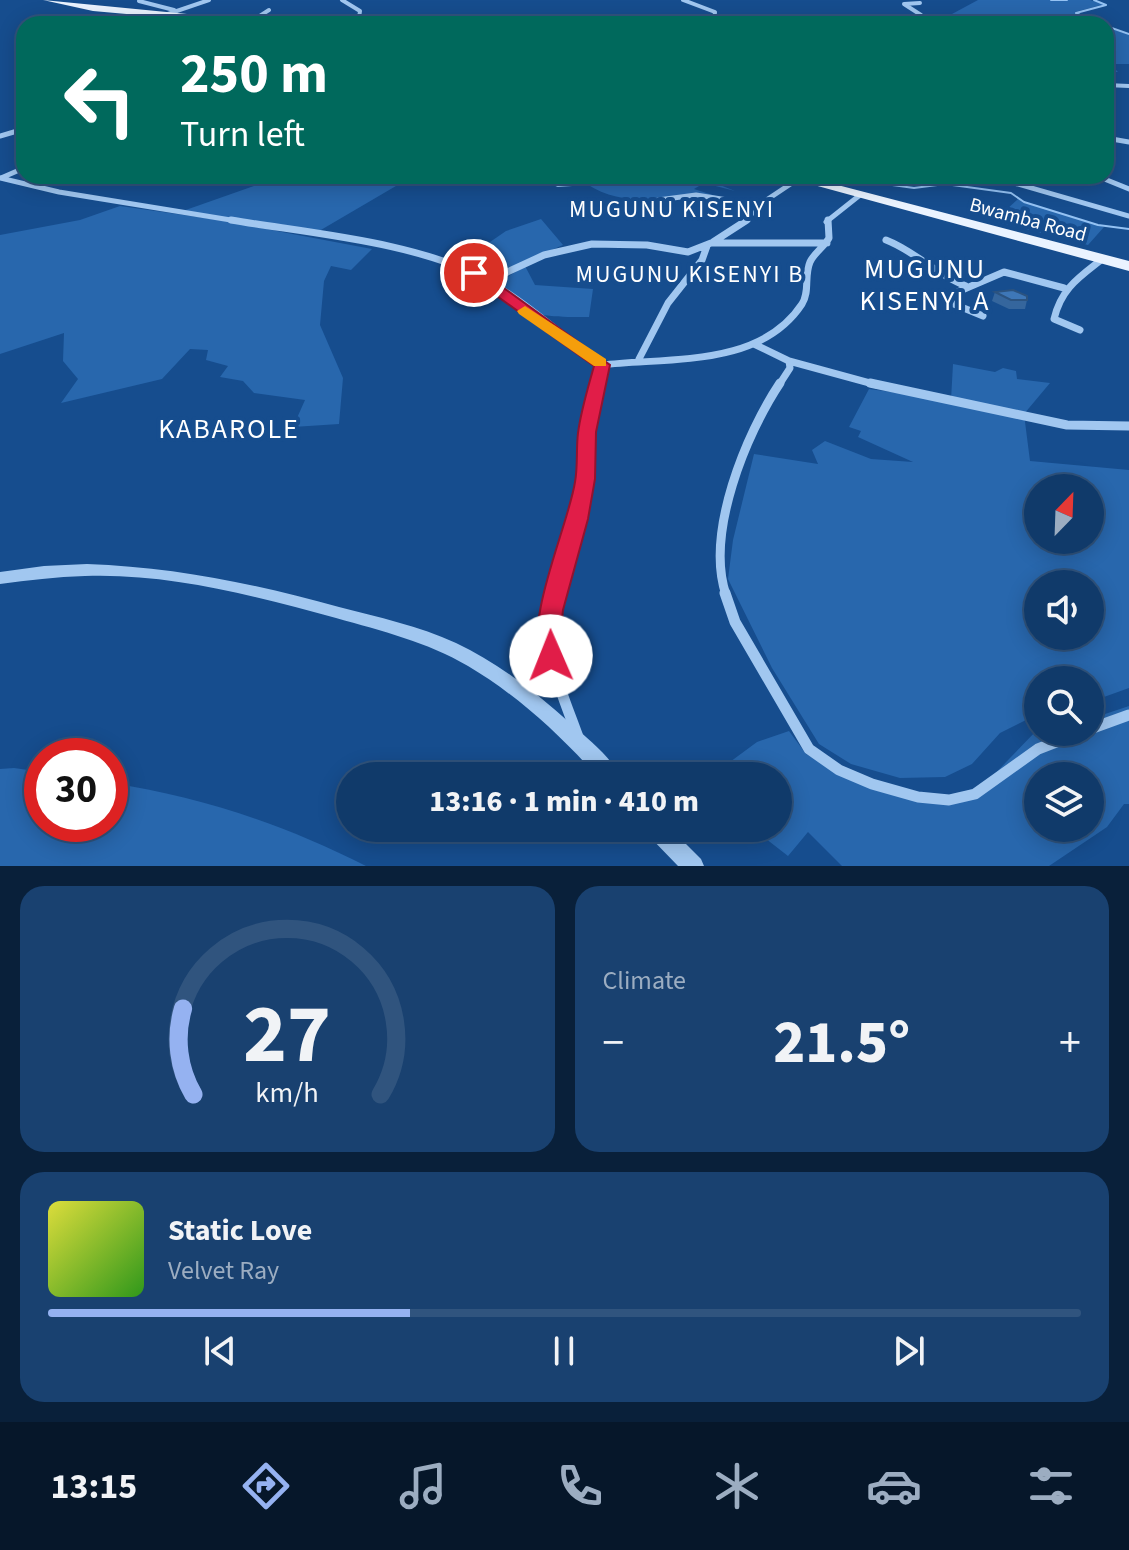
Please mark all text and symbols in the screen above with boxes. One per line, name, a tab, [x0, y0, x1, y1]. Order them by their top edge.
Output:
text: 250 m	[180, 35, 328, 114]
icon: left	[48, 48, 152, 152]
text: Turn left	[180, 109, 305, 160]
street label: Bwamba Road	[966, 191, 1090, 249]
district label: MUGUNU KISENYI	[569, 192, 775, 227]
pin	[440, 239, 508, 307]
district label: MUGUNU KISENYI A	[860, 249, 990, 321]
icon: arrive	[452, 251, 496, 295]
district label: MUGUNU KISENYI B	[576, 257, 804, 292]
district label: KABAROLE	[158, 409, 300, 449]
north arrow	[1024, 474, 1104, 554]
map controls	[1024, 474, 1104, 842]
button: sound	[1024, 570, 1104, 650]
position arrow	[509, 614, 593, 698]
button: search	[1024, 666, 1104, 746]
speed limit sign: 30	[24, 738, 128, 842]
button: layers	[1024, 762, 1104, 842]
text: 13:16 · 1 min · 410 m	[429, 780, 699, 823]
text: Climate	[603, 962, 686, 999]
text: 27	[243, 976, 331, 1094]
text: 21.5°	[773, 1001, 910, 1086]
text: −	[603, 1012, 624, 1075]
text: +	[1059, 1012, 1081, 1075]
text: km/h	[256, 1073, 319, 1113]
text: Static Love	[168, 1209, 312, 1252]
text: Velvet Ray	[168, 1252, 279, 1289]
icon: previous	[198, 1329, 242, 1373]
icon: pause	[542, 1329, 586, 1373]
icon: next	[887, 1329, 931, 1373]
icon: directions	[238, 1458, 294, 1514]
icon: music	[395, 1458, 451, 1514]
icon: phone	[552, 1458, 608, 1514]
icon: climate	[709, 1458, 765, 1514]
icon: car	[866, 1458, 922, 1514]
icon: filters	[1023, 1458, 1079, 1514]
text: 13:15	[50, 1461, 137, 1512]

